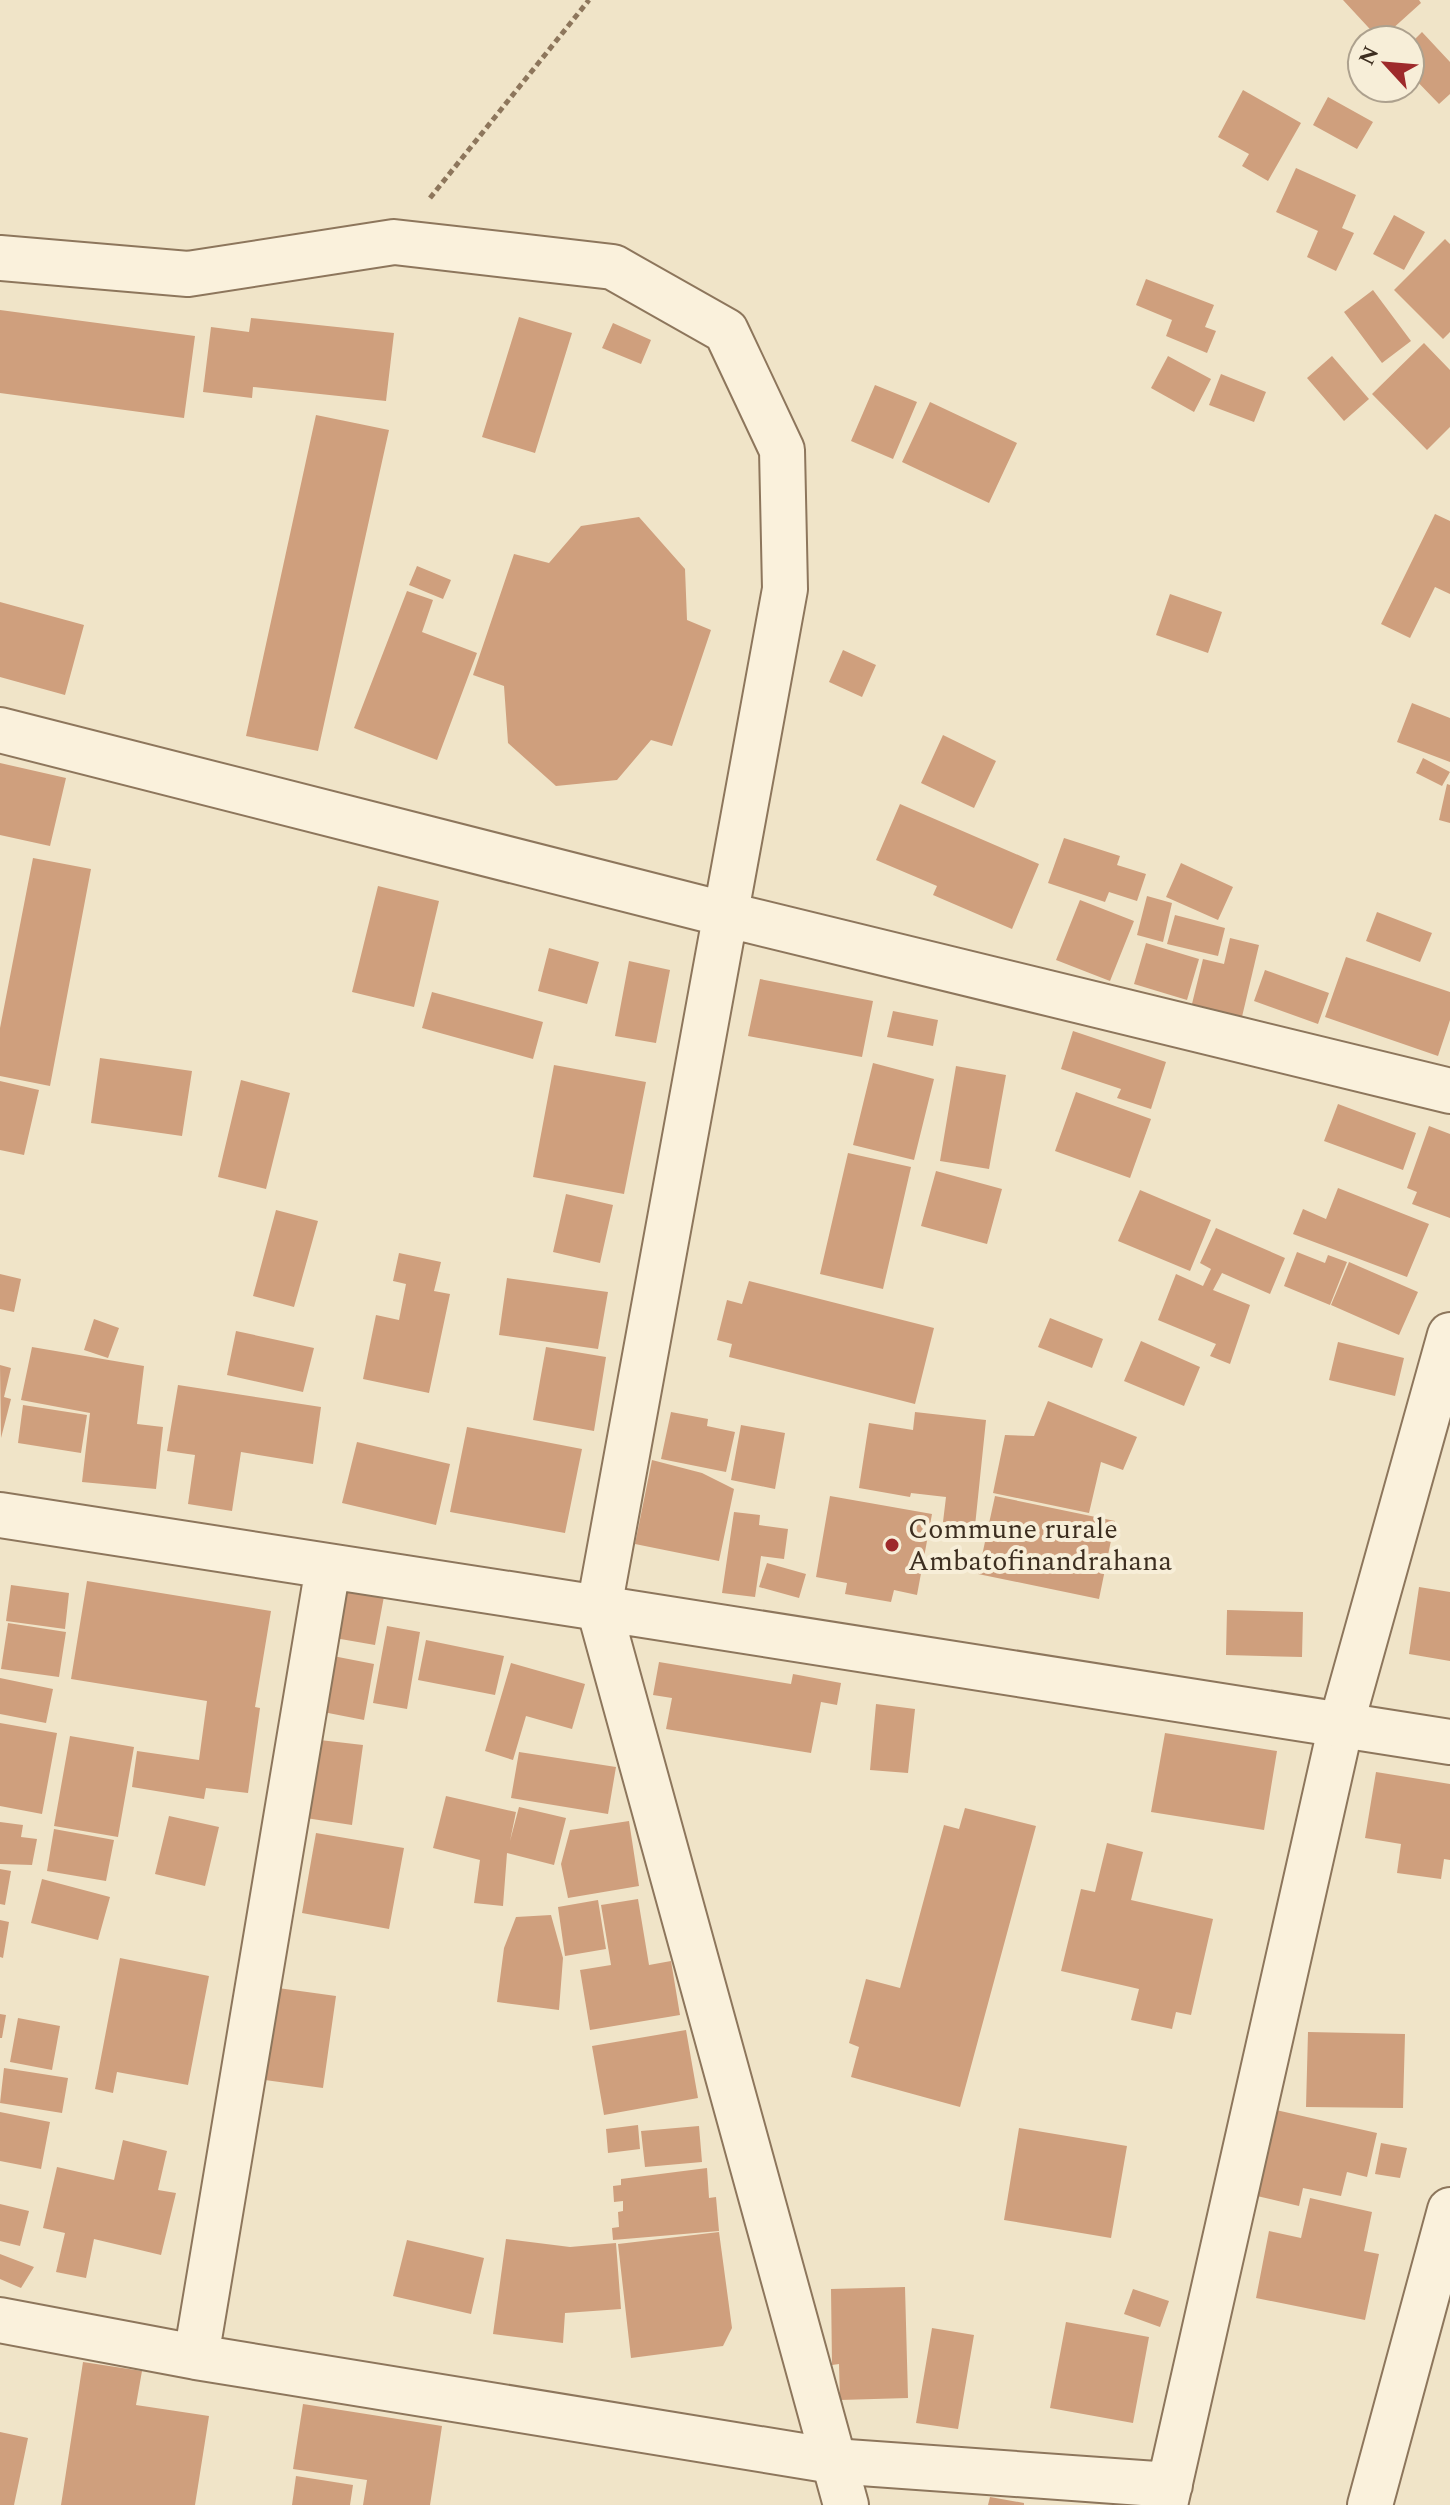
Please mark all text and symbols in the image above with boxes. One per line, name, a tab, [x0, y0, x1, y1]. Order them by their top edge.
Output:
north arrow	[1346, 24, 1426, 104]
text: N	[1351, 41, 1388, 71]
place label: Commune rurale Ambatofinandrahana	[908, 1508, 1172, 1583]
marker: Commune rurale Ambatofinandrahana	[883, 1536, 901, 1554]

